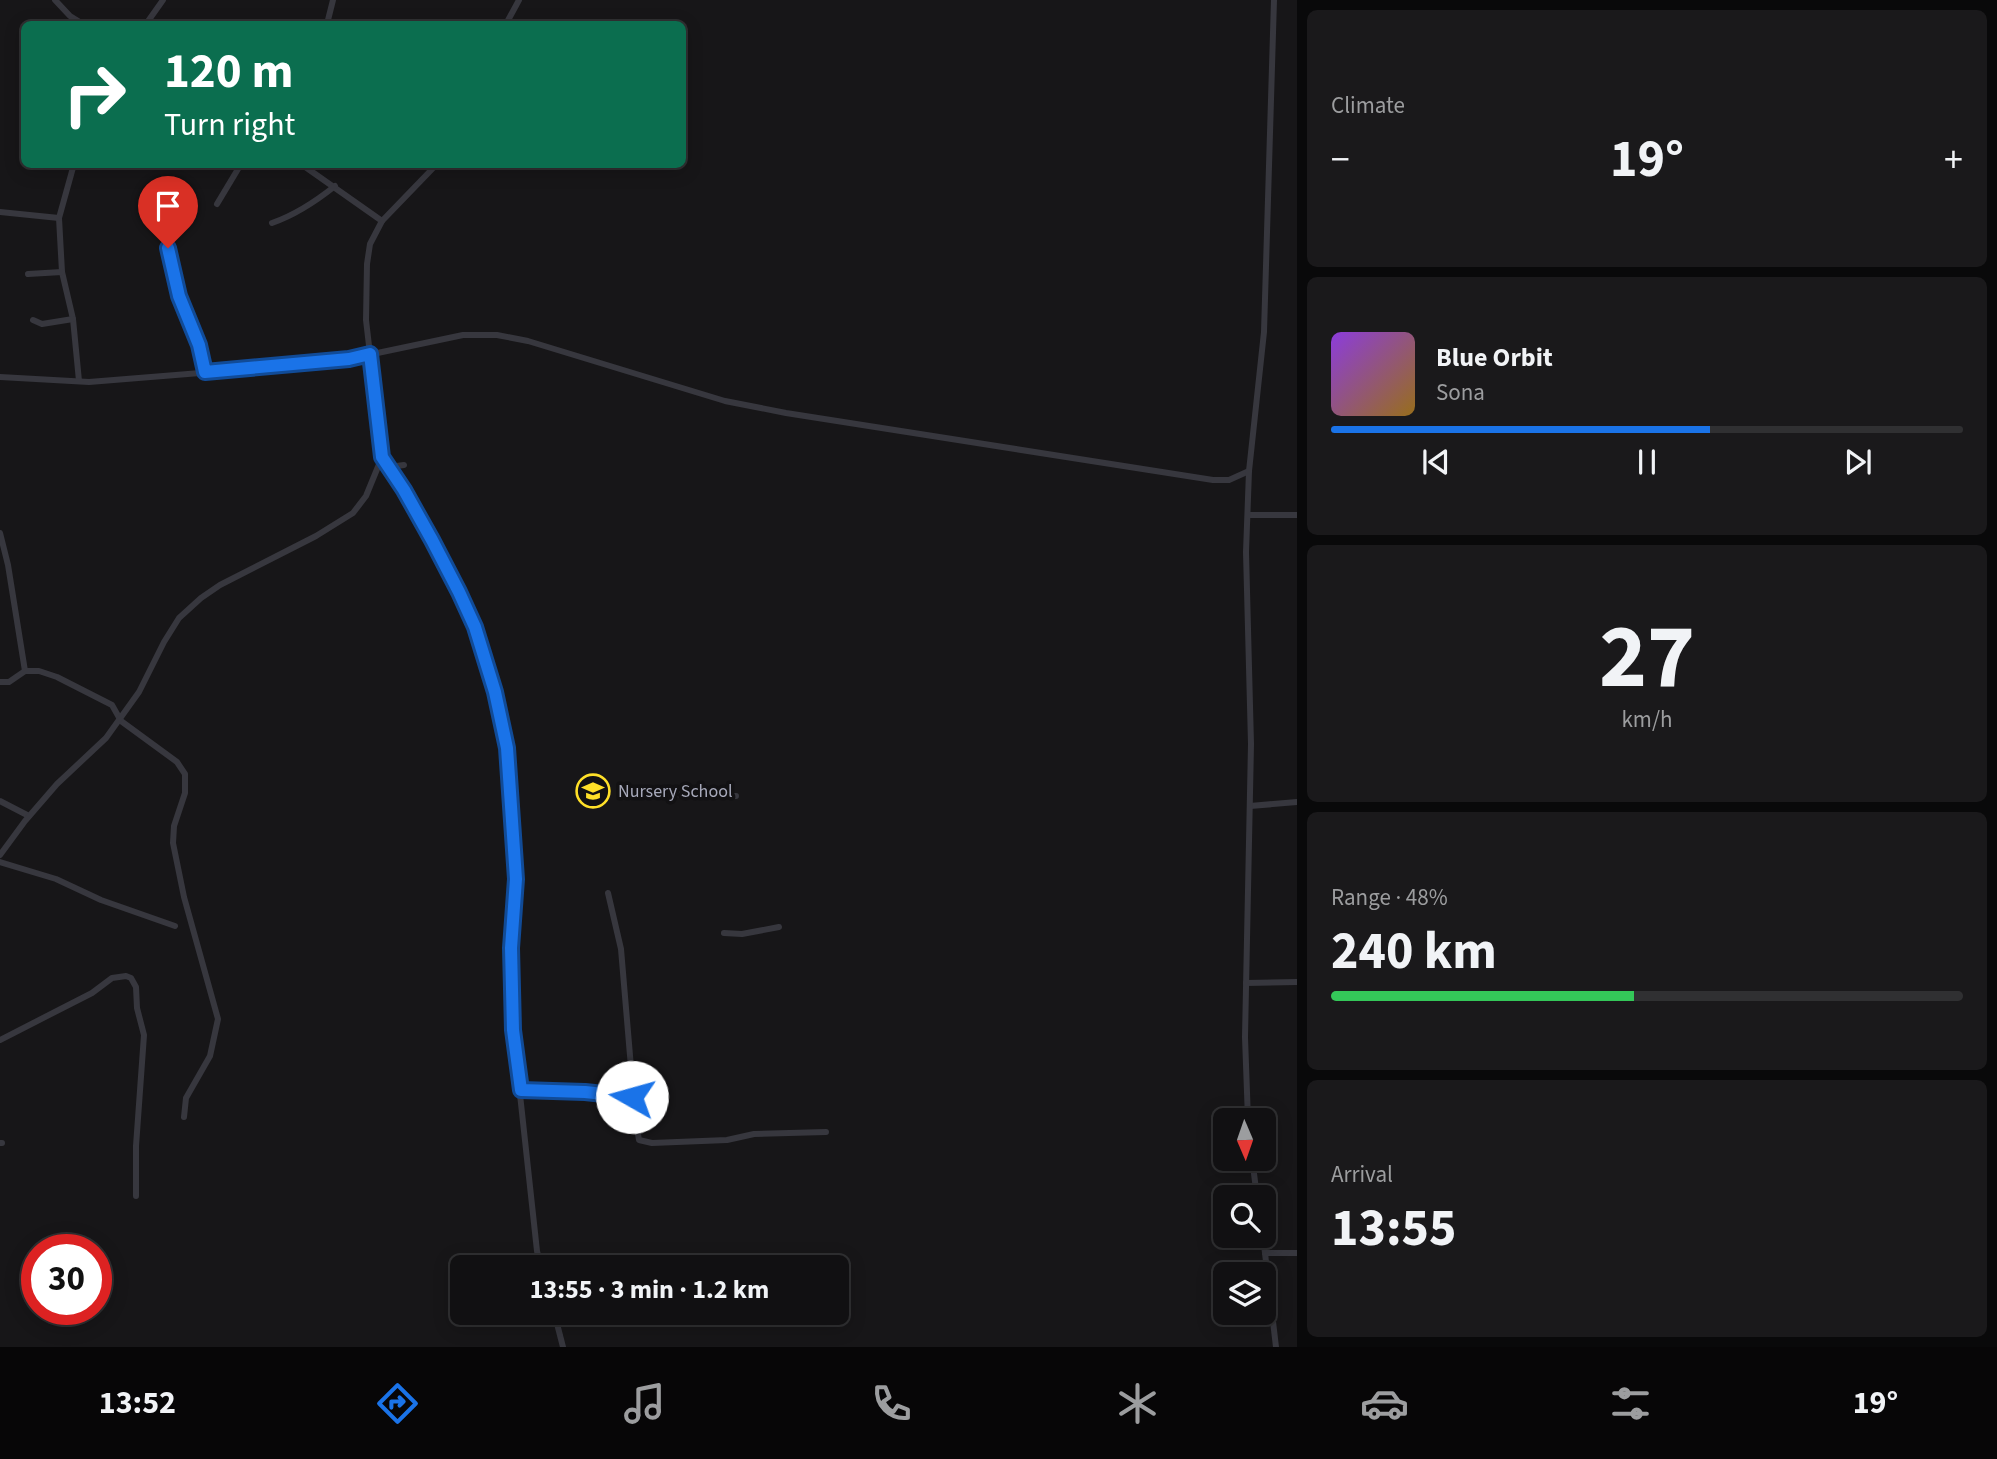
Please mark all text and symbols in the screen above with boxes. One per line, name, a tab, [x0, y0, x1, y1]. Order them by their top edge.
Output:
text: 120 m	[164, 37, 293, 107]
icon: right	[49, 49, 140, 140]
text: Climate	[1331, 89, 1405, 122]
text: Turn right	[164, 102, 295, 148]
text: 19°	[1610, 123, 1684, 197]
text: −	[1331, 133, 1350, 187]
text: +	[1944, 133, 1963, 187]
pin	[138, 176, 198, 248]
icon: arrive	[149, 187, 187, 225]
text: Blue Orbit	[1436, 339, 1553, 376]
text: Sona	[1436, 376, 1485, 409]
icon: previous	[1417, 443, 1455, 481]
icon: pause	[1628, 443, 1666, 481]
icon: next	[1839, 443, 1877, 481]
text: 27	[1599, 593, 1695, 722]
text: km/h	[1621, 703, 1673, 736]
school or university icon: Nursery School	[574, 772, 612, 810]
place label: Nursery School	[618, 779, 733, 804]
text: Range · 48%	[1331, 881, 1448, 914]
text: 240 km	[1331, 915, 1497, 989]
position arrow	[595, 1060, 669, 1134]
north arrow	[1213, 1108, 1276, 1171]
map controls	[1213, 1108, 1276, 1325]
text: Arrival	[1331, 1158, 1393, 1191]
button: search	[1213, 1185, 1276, 1248]
text: 13:55	[1331, 1192, 1456, 1266]
speed limit sign: 30	[21, 1234, 112, 1325]
button: layers	[1213, 1262, 1276, 1325]
text: 13:55 · 3 min · 1.2 km	[530, 1271, 769, 1308]
icon: directions	[373, 1379, 422, 1428]
icon: music	[620, 1379, 669, 1428]
icon: phone	[867, 1379, 916, 1428]
icon: climate	[1113, 1379, 1162, 1428]
icon: car	[1360, 1379, 1409, 1428]
icon: filters	[1606, 1379, 1655, 1428]
text: 13:52	[99, 1380, 176, 1426]
text: 19°	[1853, 1380, 1898, 1426]

